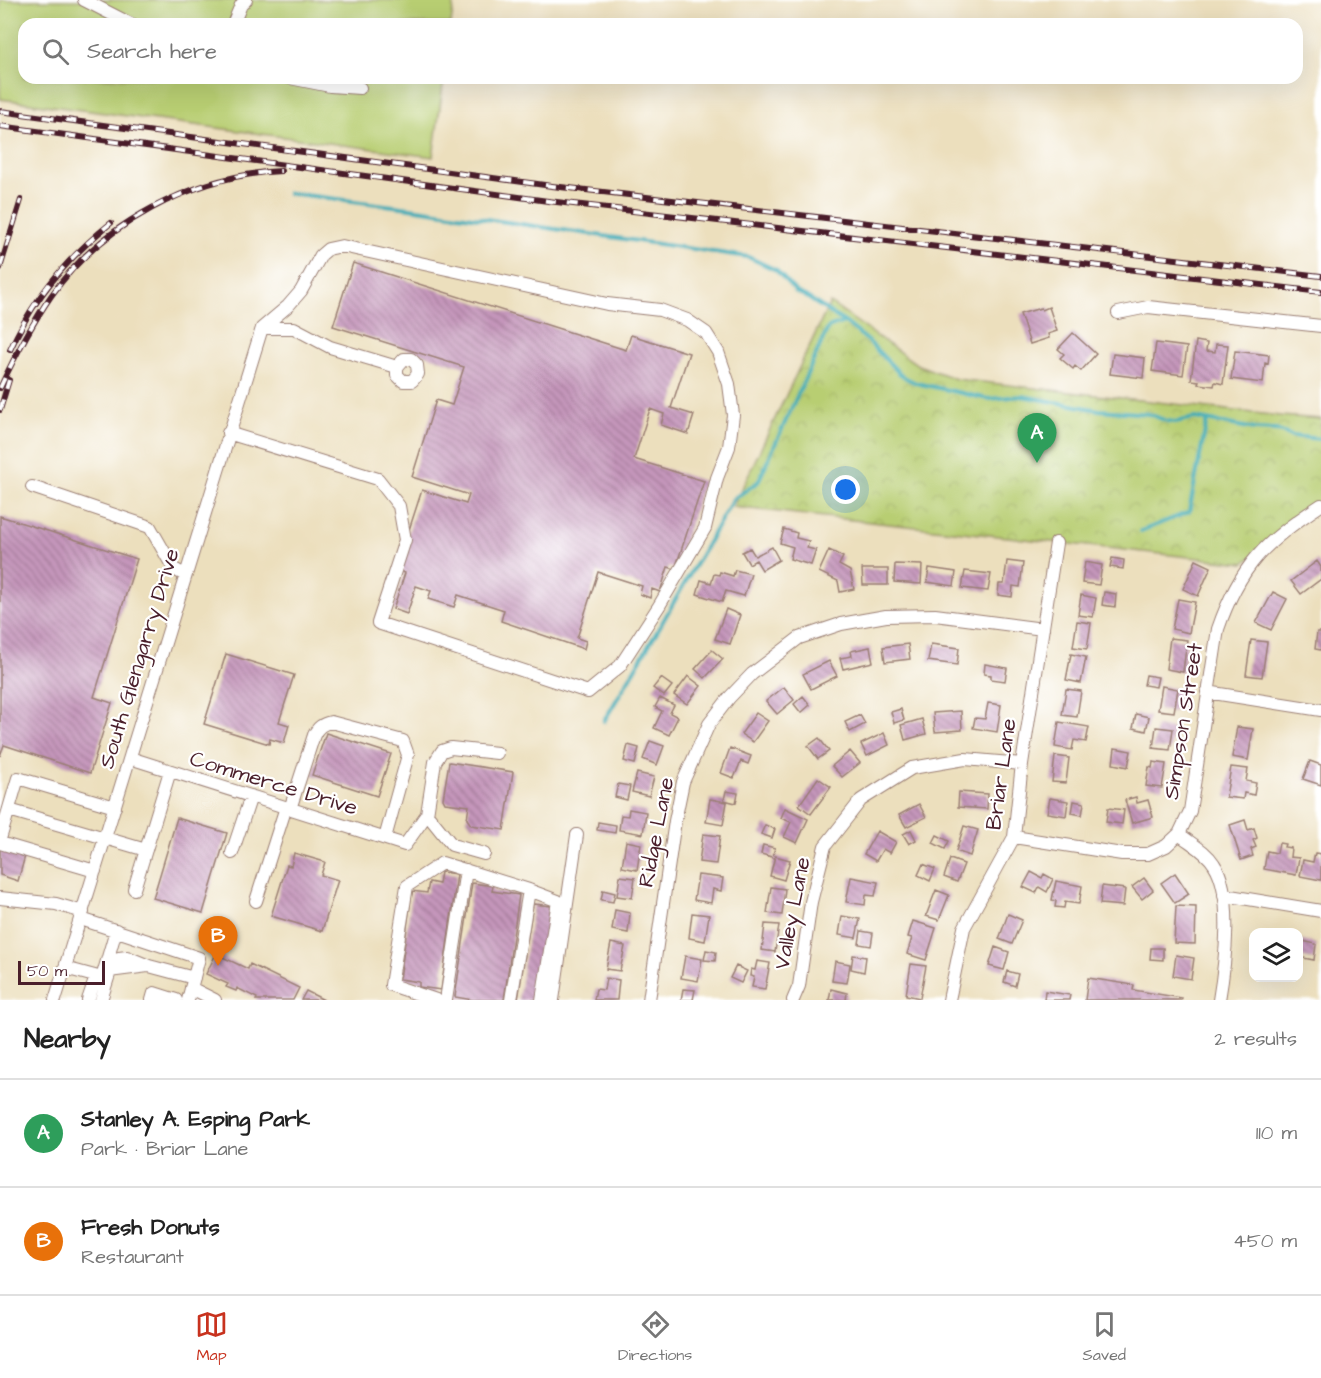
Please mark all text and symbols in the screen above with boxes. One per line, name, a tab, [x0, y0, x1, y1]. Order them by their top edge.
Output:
search box	[18, 18, 1303, 84]
icon: search	[39, 35, 72, 68]
text: Search here	[87, 36, 217, 67]
pin: A	[1018, 414, 1056, 463]
your location	[831, 475, 860, 504]
street label: South Glengarry Drive	[91, 545, 189, 773]
street label: Simpson Street	[1156, 641, 1211, 802]
street label: Briar Lane	[978, 716, 1025, 832]
street label: Commerce Drive	[186, 743, 361, 824]
street label: Ridge Lane	[631, 774, 683, 890]
street label: Valley Lane	[766, 854, 820, 972]
pin: B	[198, 916, 238, 966]
map controls	[1249, 928, 1303, 982]
button: layers	[1249, 928, 1303, 982]
scale bar	[18, 958, 105, 986]
text: 50 m	[27, 960, 67, 982]
text: Nearby	[24, 1021, 111, 1057]
text: 2 results	[1214, 1025, 1297, 1053]
text: Stanley A. Esping Park	[81, 1104, 310, 1135]
text: A	[37, 1119, 50, 1147]
text: 110 m	[1256, 1119, 1297, 1147]
text: Park · Briar Lane	[81, 1135, 248, 1163]
text: Fresh Donuts	[81, 1212, 220, 1243]
text: B	[36, 1227, 51, 1255]
text: 450 m	[1233, 1227, 1297, 1255]
text: Restaurant	[81, 1243, 184, 1271]
tab: Map	[195, 1308, 228, 1366]
tab: Directions	[618, 1308, 692, 1366]
tab: Saved	[1082, 1308, 1126, 1366]

